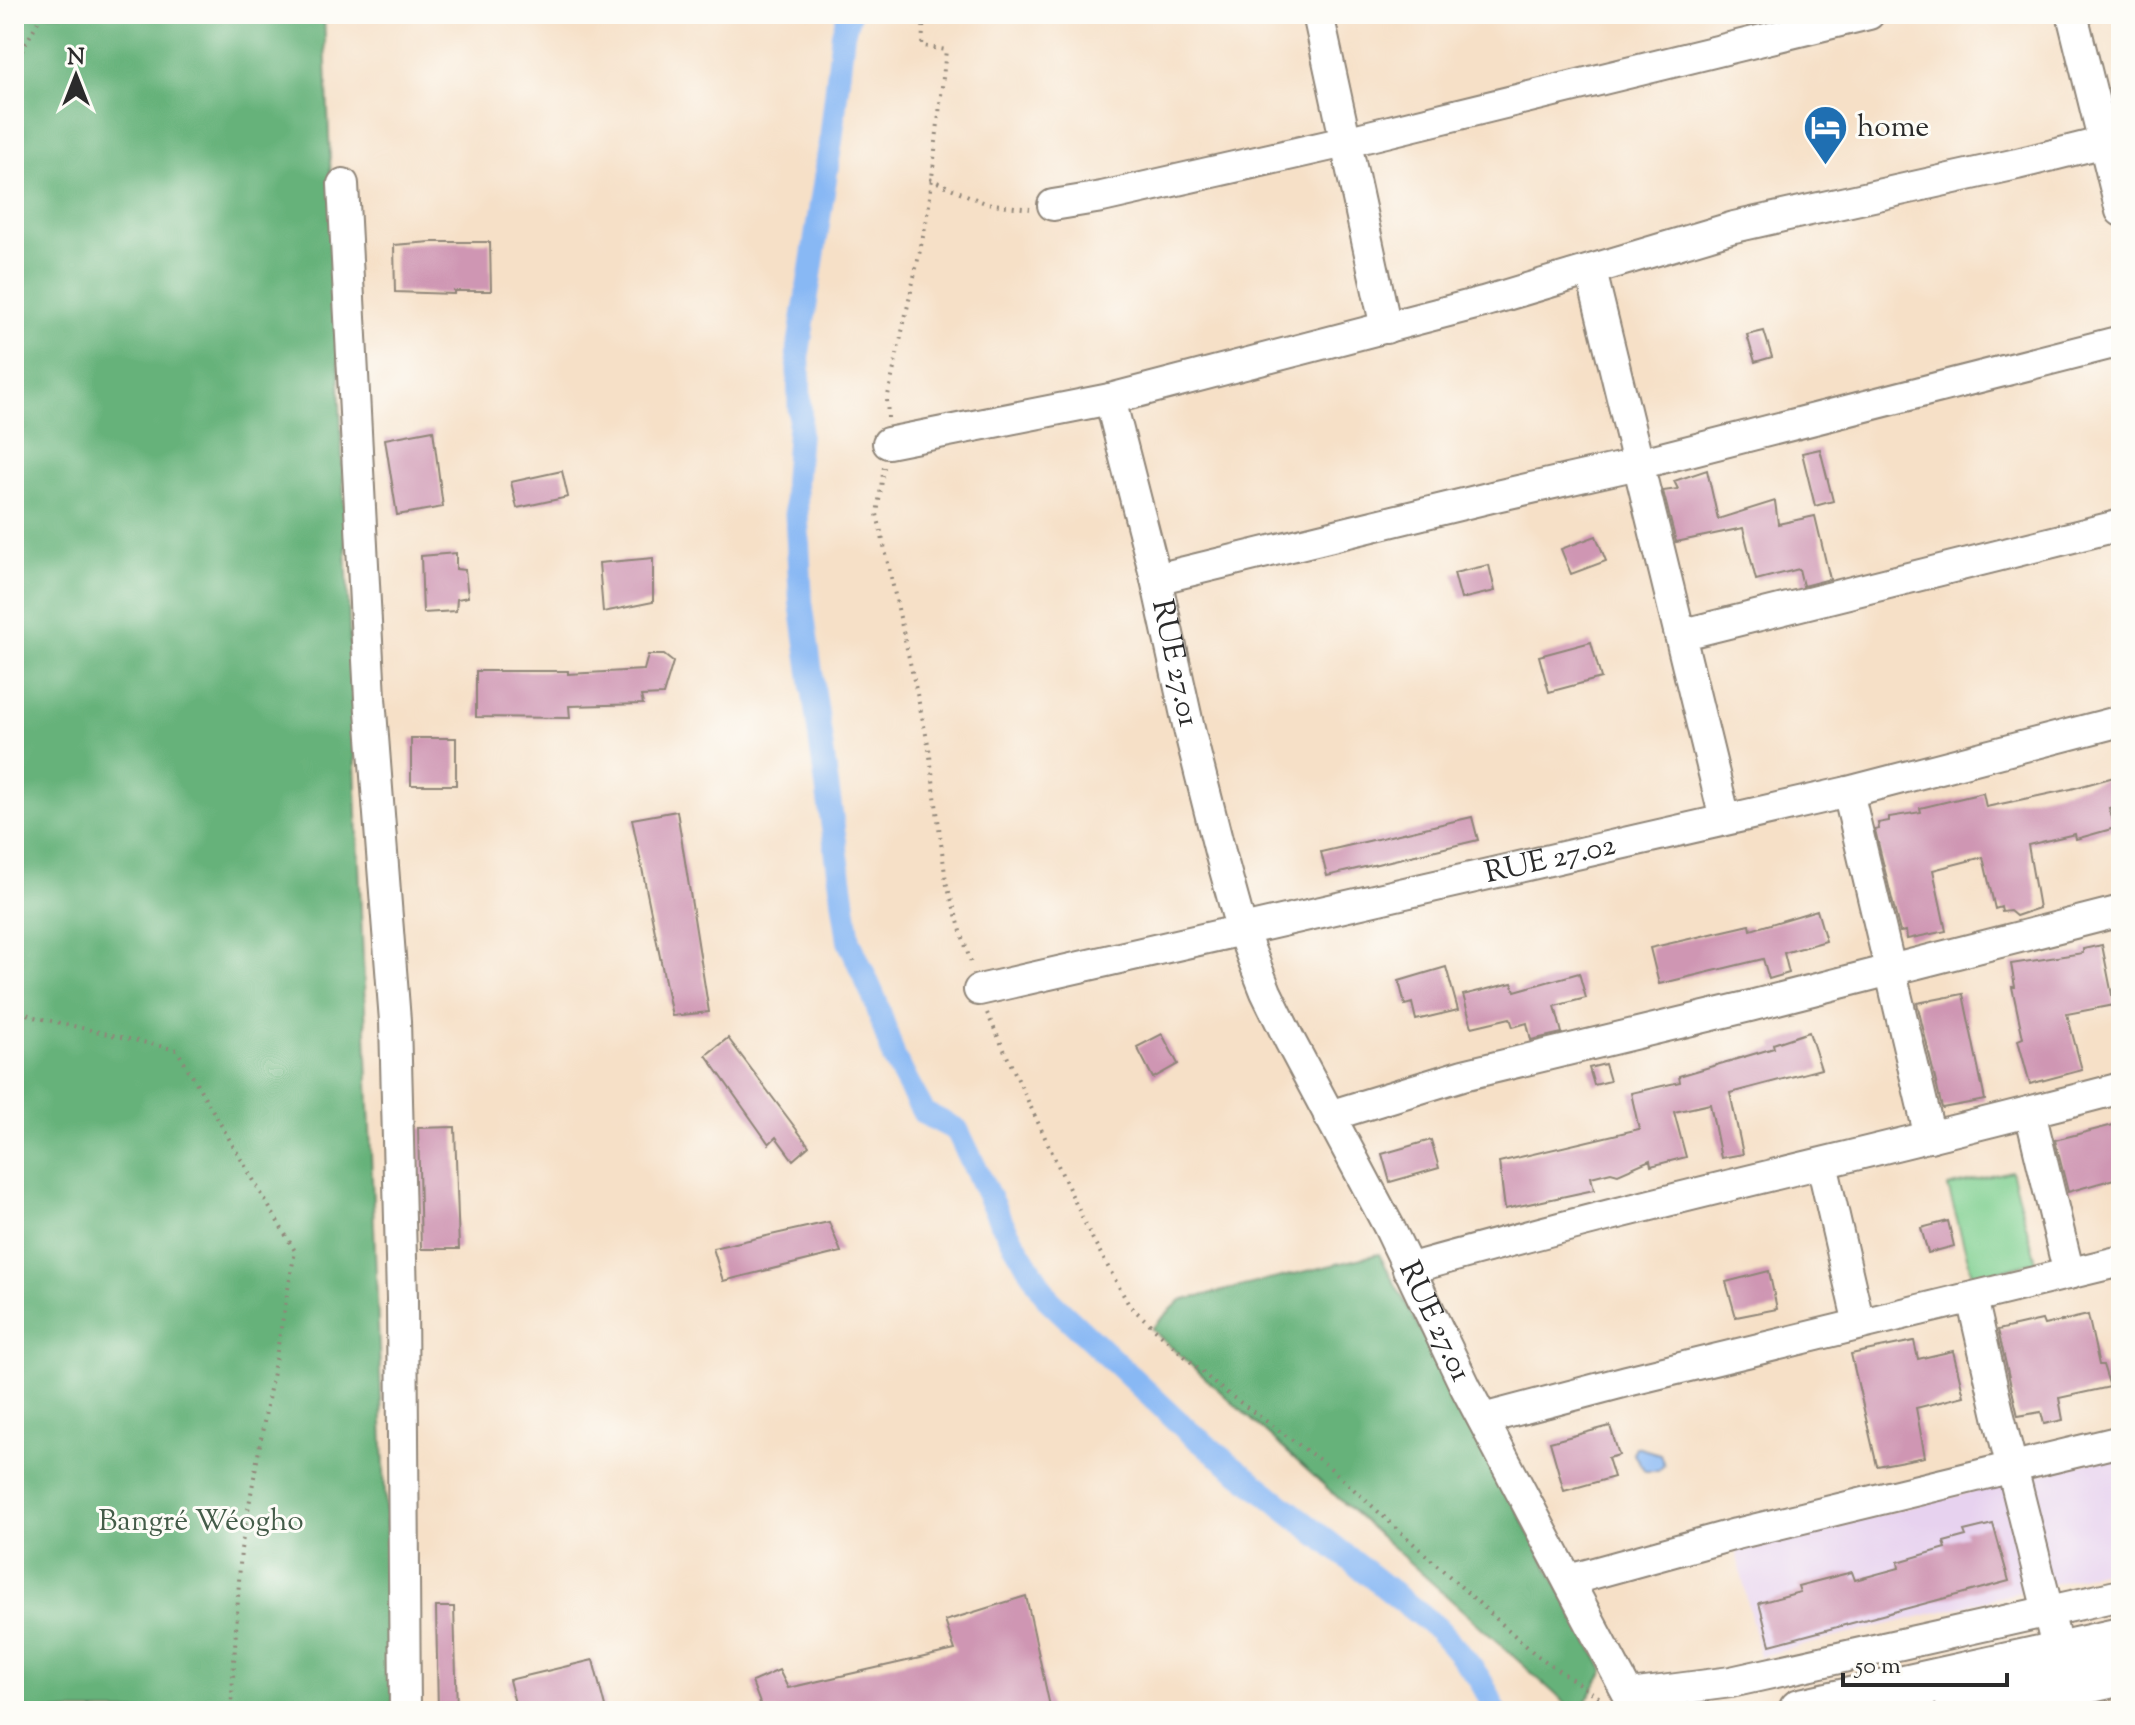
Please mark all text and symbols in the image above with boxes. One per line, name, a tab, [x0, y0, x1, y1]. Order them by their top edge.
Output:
north arrow	[36, 36, 116, 116]
text: N	[67, 43, 85, 75]
hotel icon: home	[1802, 104, 1850, 167]
place label: home	[1857, 107, 1929, 150]
street label: RUE 27.01	[1140, 596, 1209, 731]
street label: RUE 27.02	[1481, 824, 1620, 896]
street label: RUE 27.01	[1387, 1254, 1482, 1389]
park label: Bangré Wéogho	[98, 1501, 304, 1544]
scale bar	[1843, 1637, 2007, 1687]
text: 50 m	[1853, 1650, 1901, 1684]

